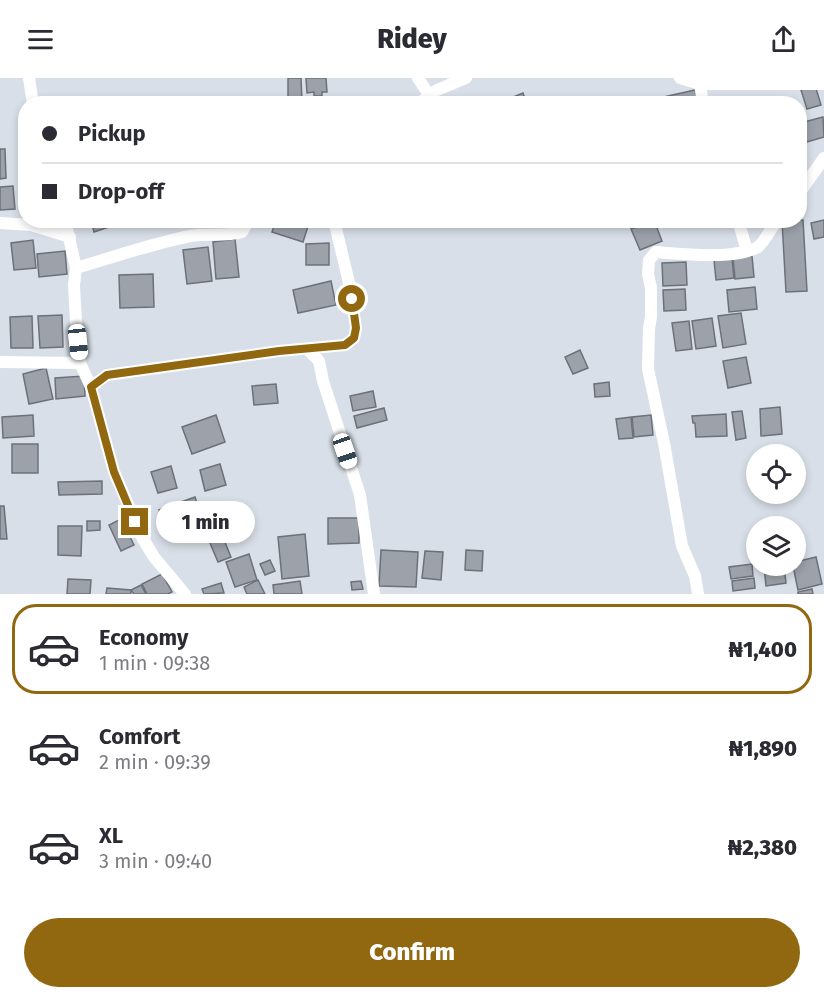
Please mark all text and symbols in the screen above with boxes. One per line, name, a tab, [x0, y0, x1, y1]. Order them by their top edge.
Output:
icon: menu	[24, 23, 57, 56]
text: Ridey	[377, 23, 447, 55]
icon: share	[767, 23, 800, 56]
text: Pickup	[78, 120, 146, 147]
text: Drop-off	[78, 178, 164, 205]
route start	[338, 285, 365, 312]
car	[67, 323, 89, 361]
car	[331, 431, 359, 471]
map controls	[746, 444, 806, 576]
button: locate	[746, 444, 806, 504]
callout: 1 min	[156, 501, 255, 543]
route end	[121, 508, 148, 535]
text: 1 min	[182, 510, 229, 534]
button: layers	[746, 516, 806, 576]
icon: car	[27, 622, 81, 676]
text: Economy	[99, 624, 188, 651]
text: ₦1,400	[729, 636, 797, 663]
text: 1 min · 09:38	[99, 651, 210, 675]
icon: car	[27, 721, 81, 775]
text: Comfort	[99, 723, 180, 750]
text: ₦1,890	[729, 735, 797, 762]
text: 2 min · 09:39	[99, 750, 211, 774]
icon: car	[27, 820, 81, 874]
text: XL	[99, 822, 123, 849]
text: ₦2,380	[728, 834, 797, 861]
text: 3 min · 09:40	[99, 849, 212, 873]
button: Confirm	[24, 918, 800, 987]

